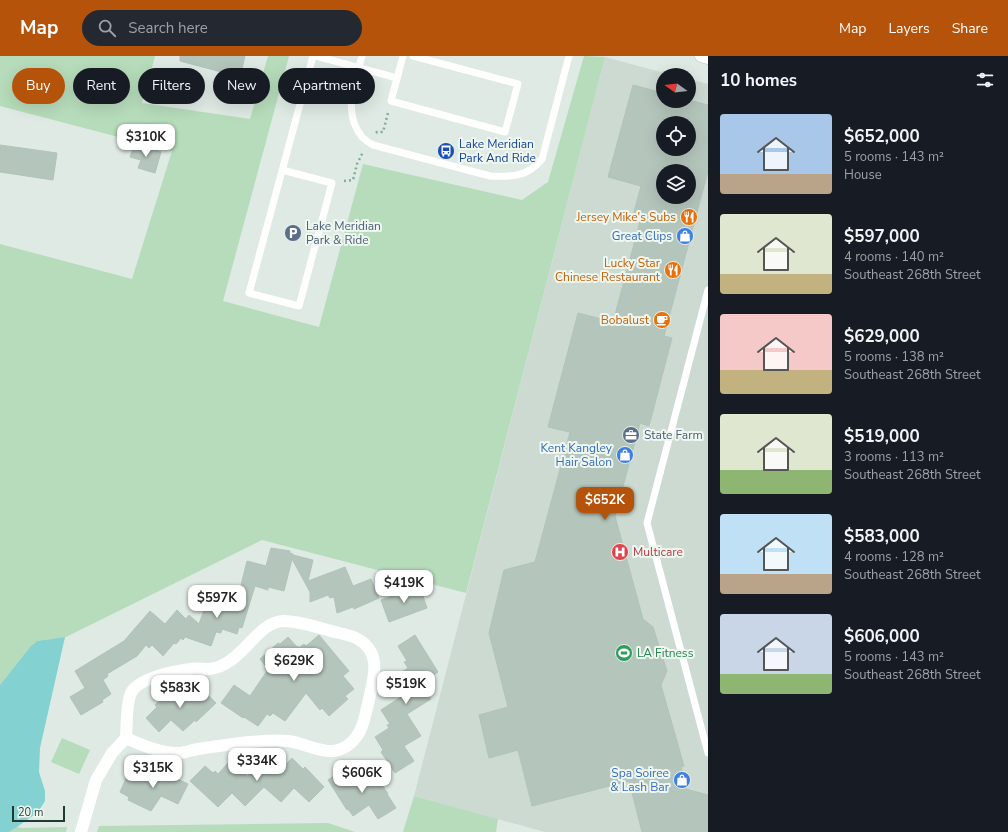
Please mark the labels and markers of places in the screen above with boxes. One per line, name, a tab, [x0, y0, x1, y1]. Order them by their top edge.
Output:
pin: $310K	[118, 124, 174, 158]
place label: Lake Meridian Park And Ride	[459, 136, 536, 166]
bus stop icon: Lake Meridian Park And Ride	[436, 141, 456, 161]
restaurant icon: Jersey Mike's Subs	[679, 207, 699, 227]
place label: Jersey Mike's Subs	[575, 209, 676, 225]
place label: Lake Meridian Park & Ride	[306, 218, 381, 248]
parking icon: Lake Meridian Park & Ride	[283, 223, 303, 243]
shop icon: Great Clips	[675, 226, 695, 246]
place label: Great Clips	[612, 228, 672, 244]
place label: Lucky Star Chinese Restaurant	[555, 255, 661, 285]
restaurant icon: Lucky Star Chinese Restaurant	[663, 260, 683, 280]
cafe icon: Bobalust	[652, 310, 672, 330]
place label: Bobalust	[601, 312, 650, 328]
office icon: State Farm	[621, 425, 641, 445]
place label: State Farm	[644, 427, 703, 443]
place label: Kent Kangley Hair Salon	[540, 440, 613, 470]
shop icon: Kent Kangley Hair Salon	[615, 445, 635, 465]
pin: $652K	[577, 487, 633, 521]
hospital icon: Multicare	[610, 542, 630, 562]
place label: Multicare	[633, 544, 683, 560]
pin: $419K	[376, 570, 432, 604]
pin: $597K	[189, 585, 245, 619]
sports icon: LA Fitness	[614, 643, 634, 663]
place label: LA Fitness	[637, 645, 694, 661]
pin: $629K	[266, 648, 322, 682]
pin: $519K	[378, 671, 434, 705]
pin: $583K	[152, 675, 208, 709]
pin: $334K	[229, 748, 285, 782]
pin: $315K	[125, 755, 181, 789]
pin: $606K	[334, 760, 390, 794]
place label: Spa Soiree & Lash Bar	[610, 765, 670, 795]
shop icon: Spa Soiree & Lash Bar	[672, 770, 692, 790]

